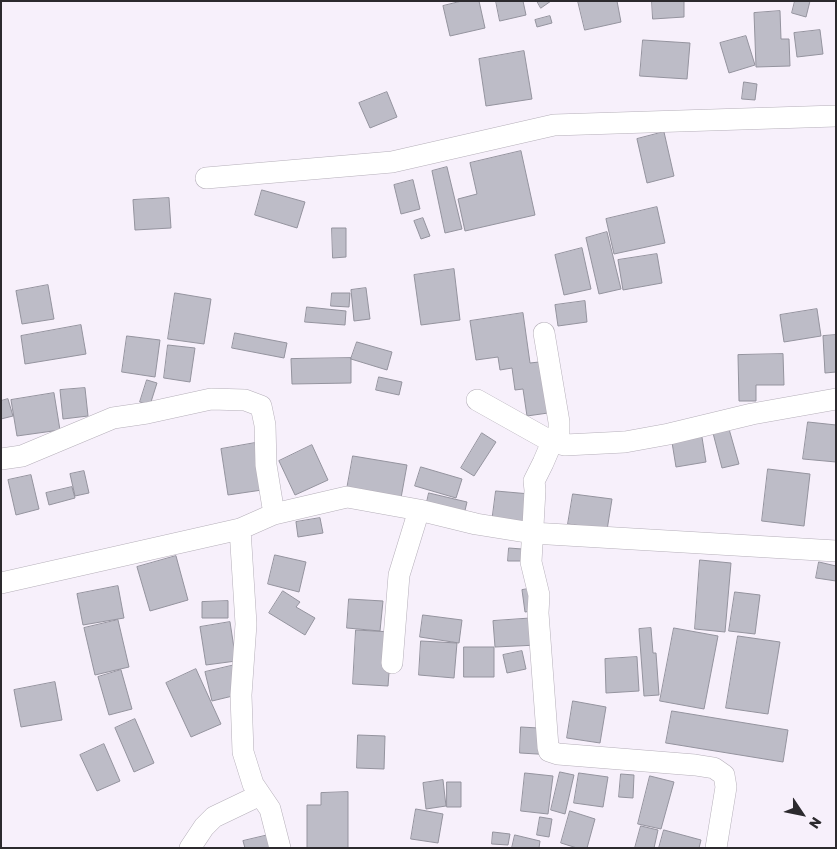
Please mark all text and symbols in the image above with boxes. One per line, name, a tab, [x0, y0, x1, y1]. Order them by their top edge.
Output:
north arrow	[777, 789, 827, 839]
text: N	[805, 814, 825, 832]

